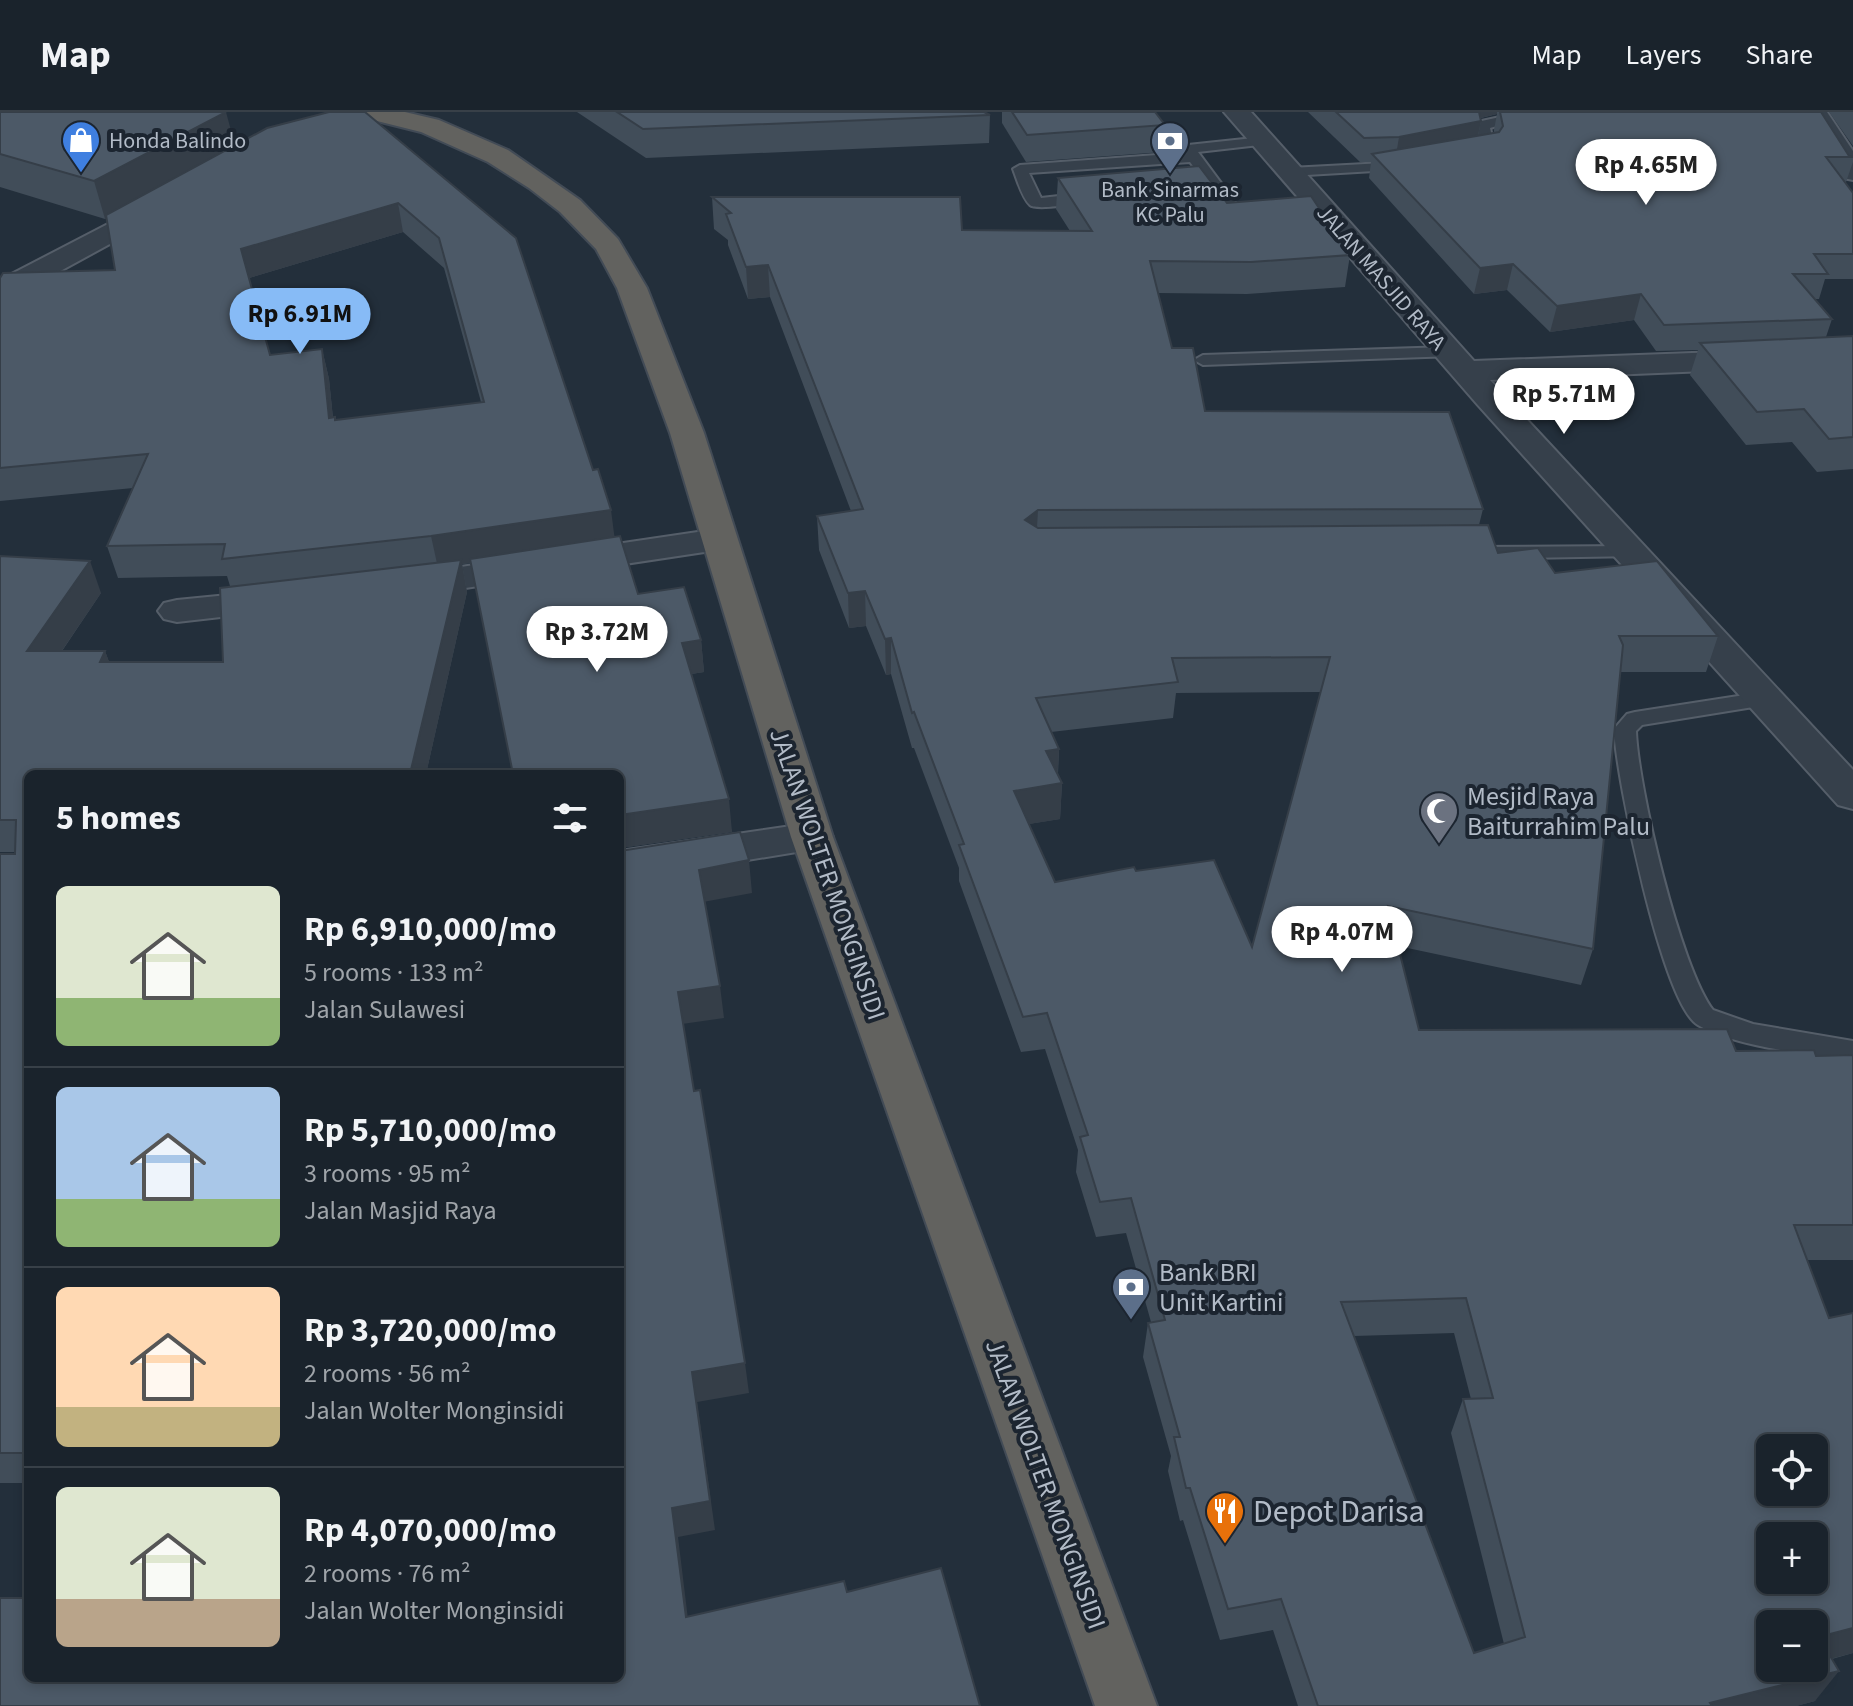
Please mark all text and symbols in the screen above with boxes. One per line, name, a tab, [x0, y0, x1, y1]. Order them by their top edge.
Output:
text: Map	[40, 28, 111, 82]
text: Map	[1531, 35, 1581, 75]
text: Layers	[1625, 35, 1701, 75]
text: Share	[1745, 35, 1813, 75]
shop icon: Honda Balindo	[60, 119, 102, 174]
bank icon: Bank Sinarmas KC Palu	[1149, 120, 1191, 175]
place label: Honda Balindo	[109, 125, 246, 157]
pin: Rp 4.65M	[1563, 139, 1729, 207]
text: Rp 4.65M	[1594, 146, 1698, 183]
place label: Bank Sinarmas KC Palu	[1101, 174, 1239, 231]
street label: JALAN MASJID RAYA	[1309, 198, 1454, 357]
pin: Rp 6.91M	[217, 288, 383, 356]
text: Rp 6.91M	[248, 295, 352, 332]
pin: Rp 5.71M	[1481, 368, 1647, 436]
text: Rp 5.71M	[1512, 375, 1616, 412]
pin: Rp 3.72M	[514, 606, 680, 674]
text: Rp 3.72M	[545, 613, 649, 650]
street label: JALAN WOLTER MONGINSIDI	[760, 723, 895, 1025]
place label: Mesjid Raya Baiturrahim Palu	[1467, 778, 1650, 845]
mosque icon: Mesjid Raya Baiturrahim Palu	[1418, 790, 1460, 845]
text: 5 homes	[56, 794, 181, 843]
icon: filters	[548, 796, 592, 840]
text: Rp 6,910,000/mo	[304, 905, 557, 954]
pin: Rp 4.07M	[1259, 906, 1425, 974]
text: Rp 4.07M	[1290, 913, 1394, 950]
icon: home	[120, 918, 216, 1014]
text: 5 rooms · 133 m²	[304, 954, 483, 991]
text: Jalan Sulawesi	[304, 991, 465, 1028]
text: Rp 5,710,000/mo	[304, 1106, 557, 1155]
icon: home	[120, 1119, 216, 1215]
text: 3 rooms · 95 m²	[304, 1155, 471, 1192]
text: Jalan Masjid Raya	[304, 1192, 497, 1229]
place label: Bank BRI Unit Kartini	[1159, 1254, 1283, 1321]
bank icon: Bank BRI Unit Kartini	[1110, 1266, 1152, 1321]
text: Rp 3,720,000/mo	[304, 1306, 557, 1355]
icon: home	[120, 1319, 216, 1415]
street label: JALAN WOLTER MONGINSIDI	[976, 1334, 1115, 1634]
text: 2 rooms · 56 m²	[304, 1355, 471, 1392]
text: Jalan Wolter Monginsidi	[304, 1392, 564, 1429]
map controls	[1756, 1434, 1828, 1682]
button: locate	[1756, 1434, 1828, 1506]
place label: Depot Darisa	[1253, 1489, 1425, 1535]
restaurant icon: Depot Darisa	[1204, 1490, 1246, 1545]
text: Rp 4,070,000/mo	[304, 1506, 557, 1555]
icon: home	[120, 1519, 216, 1615]
button: +	[1756, 1522, 1828, 1594]
text: 2 rooms · 76 m²	[304, 1555, 471, 1592]
text: Jalan Wolter Monginsidi	[304, 1592, 564, 1629]
button: −	[1756, 1610, 1828, 1682]

